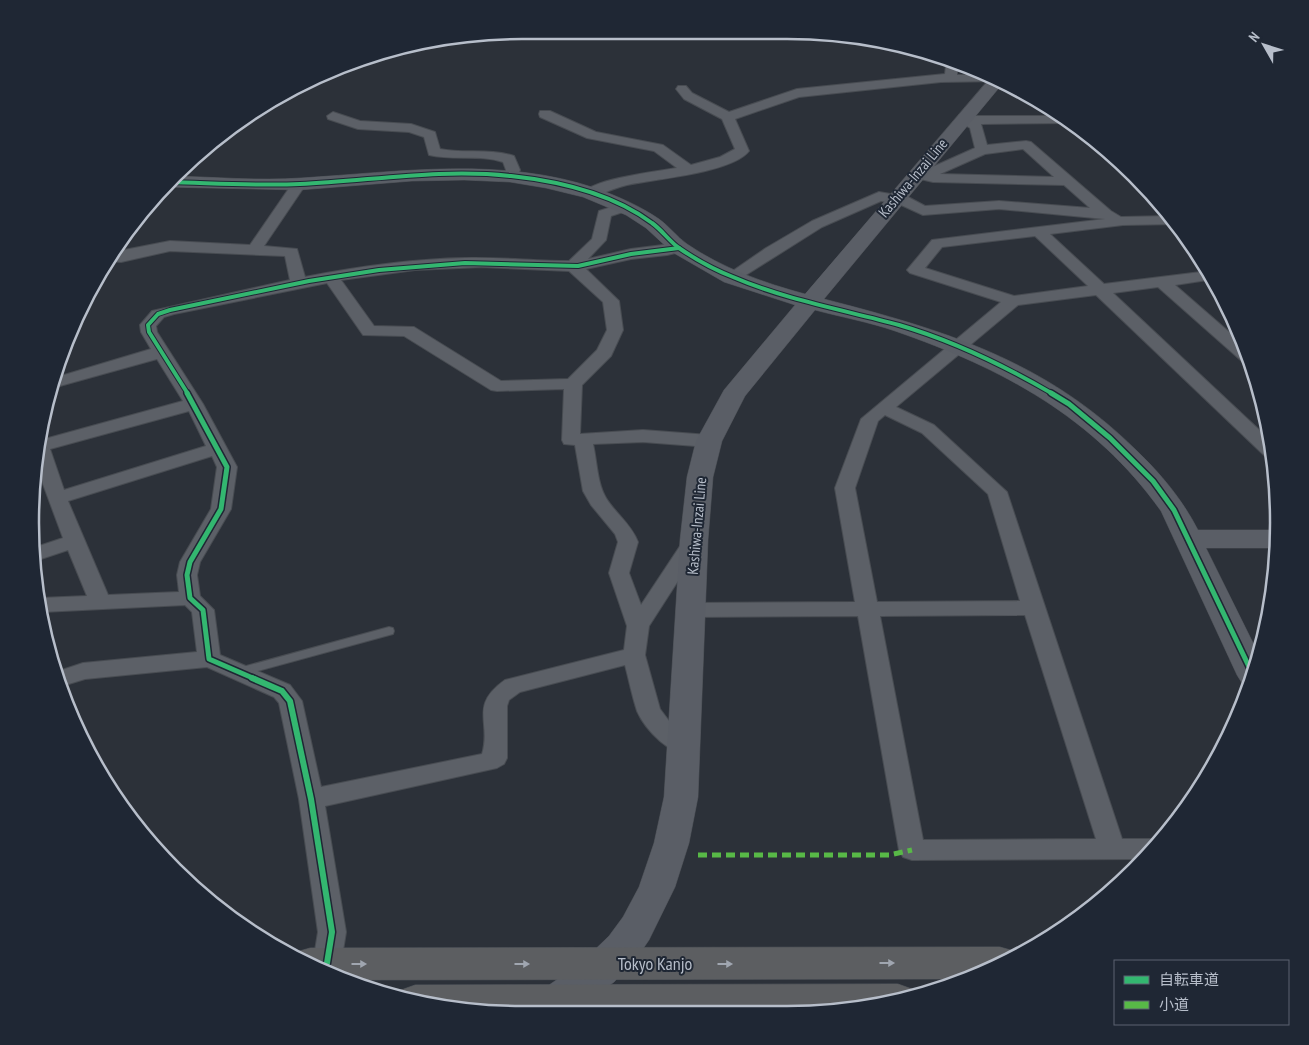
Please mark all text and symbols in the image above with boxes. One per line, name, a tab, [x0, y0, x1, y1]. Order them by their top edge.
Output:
north arrow	[1239, 20, 1289, 70]
text: N	[1245, 28, 1263, 45]
street label: Kashiwa-Inzai Line	[874, 134, 951, 221]
street label: Kashiwa-Inzai Line	[683, 477, 710, 575]
street label: Tokyo Kanjo	[618, 952, 692, 975]
one-way arrow	[880, 959, 896, 967]
one-way arrow	[351, 960, 367, 968]
one-way arrow	[514, 960, 530, 968]
one-way arrow	[717, 960, 733, 968]
legend	[1114, 960, 1289, 1025]
text: 自転車道	[1159, 970, 1219, 989]
text: 小道	[1159, 995, 1189, 1014]

